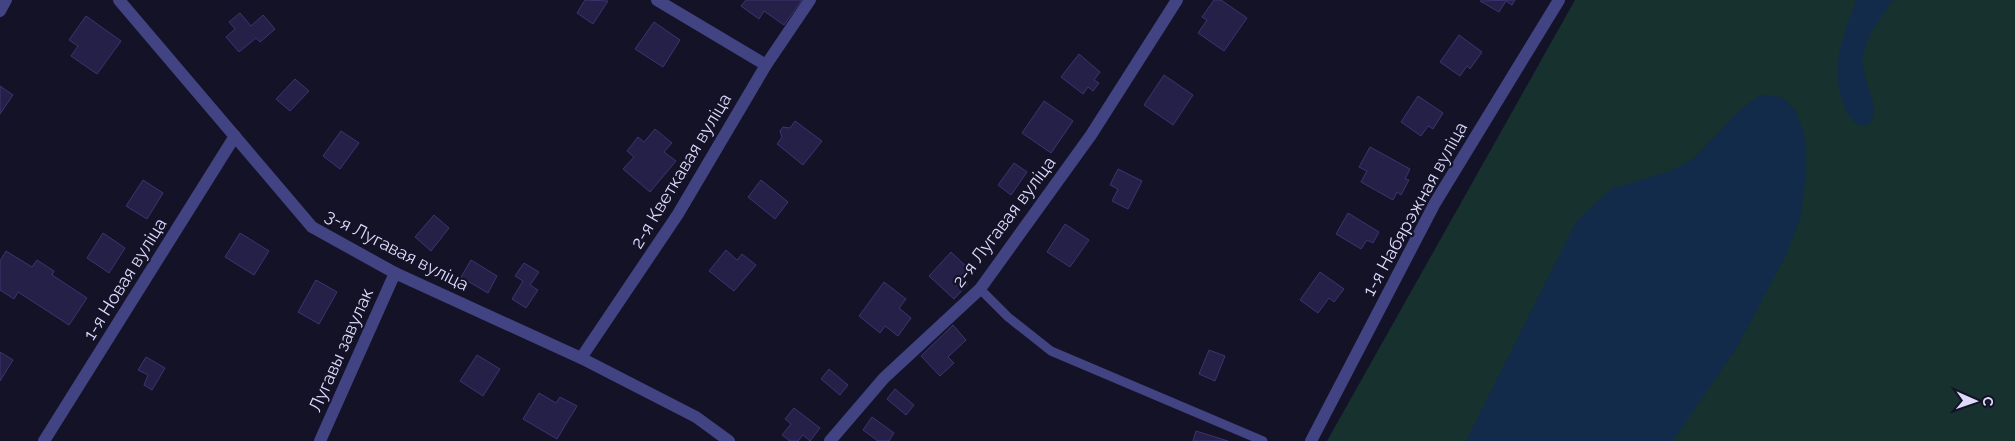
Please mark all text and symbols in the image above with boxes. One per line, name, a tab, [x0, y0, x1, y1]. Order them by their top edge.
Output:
street label: 2-я Кветкавая вуліца	[626, 89, 735, 252]
street label: 1-я Набярэжная вуліца	[1358, 118, 1471, 299]
street label: 2-я Лугавая вуліца	[948, 152, 1060, 291]
street label: 3-я Лугавая вуліца	[322, 204, 472, 295]
street label: 1-я Новая вуліца	[79, 214, 171, 344]
street label: Лугавы завулак	[304, 285, 377, 415]
north arrow	[1950, 376, 2000, 426]
text: С	[1980, 396, 1996, 407]

